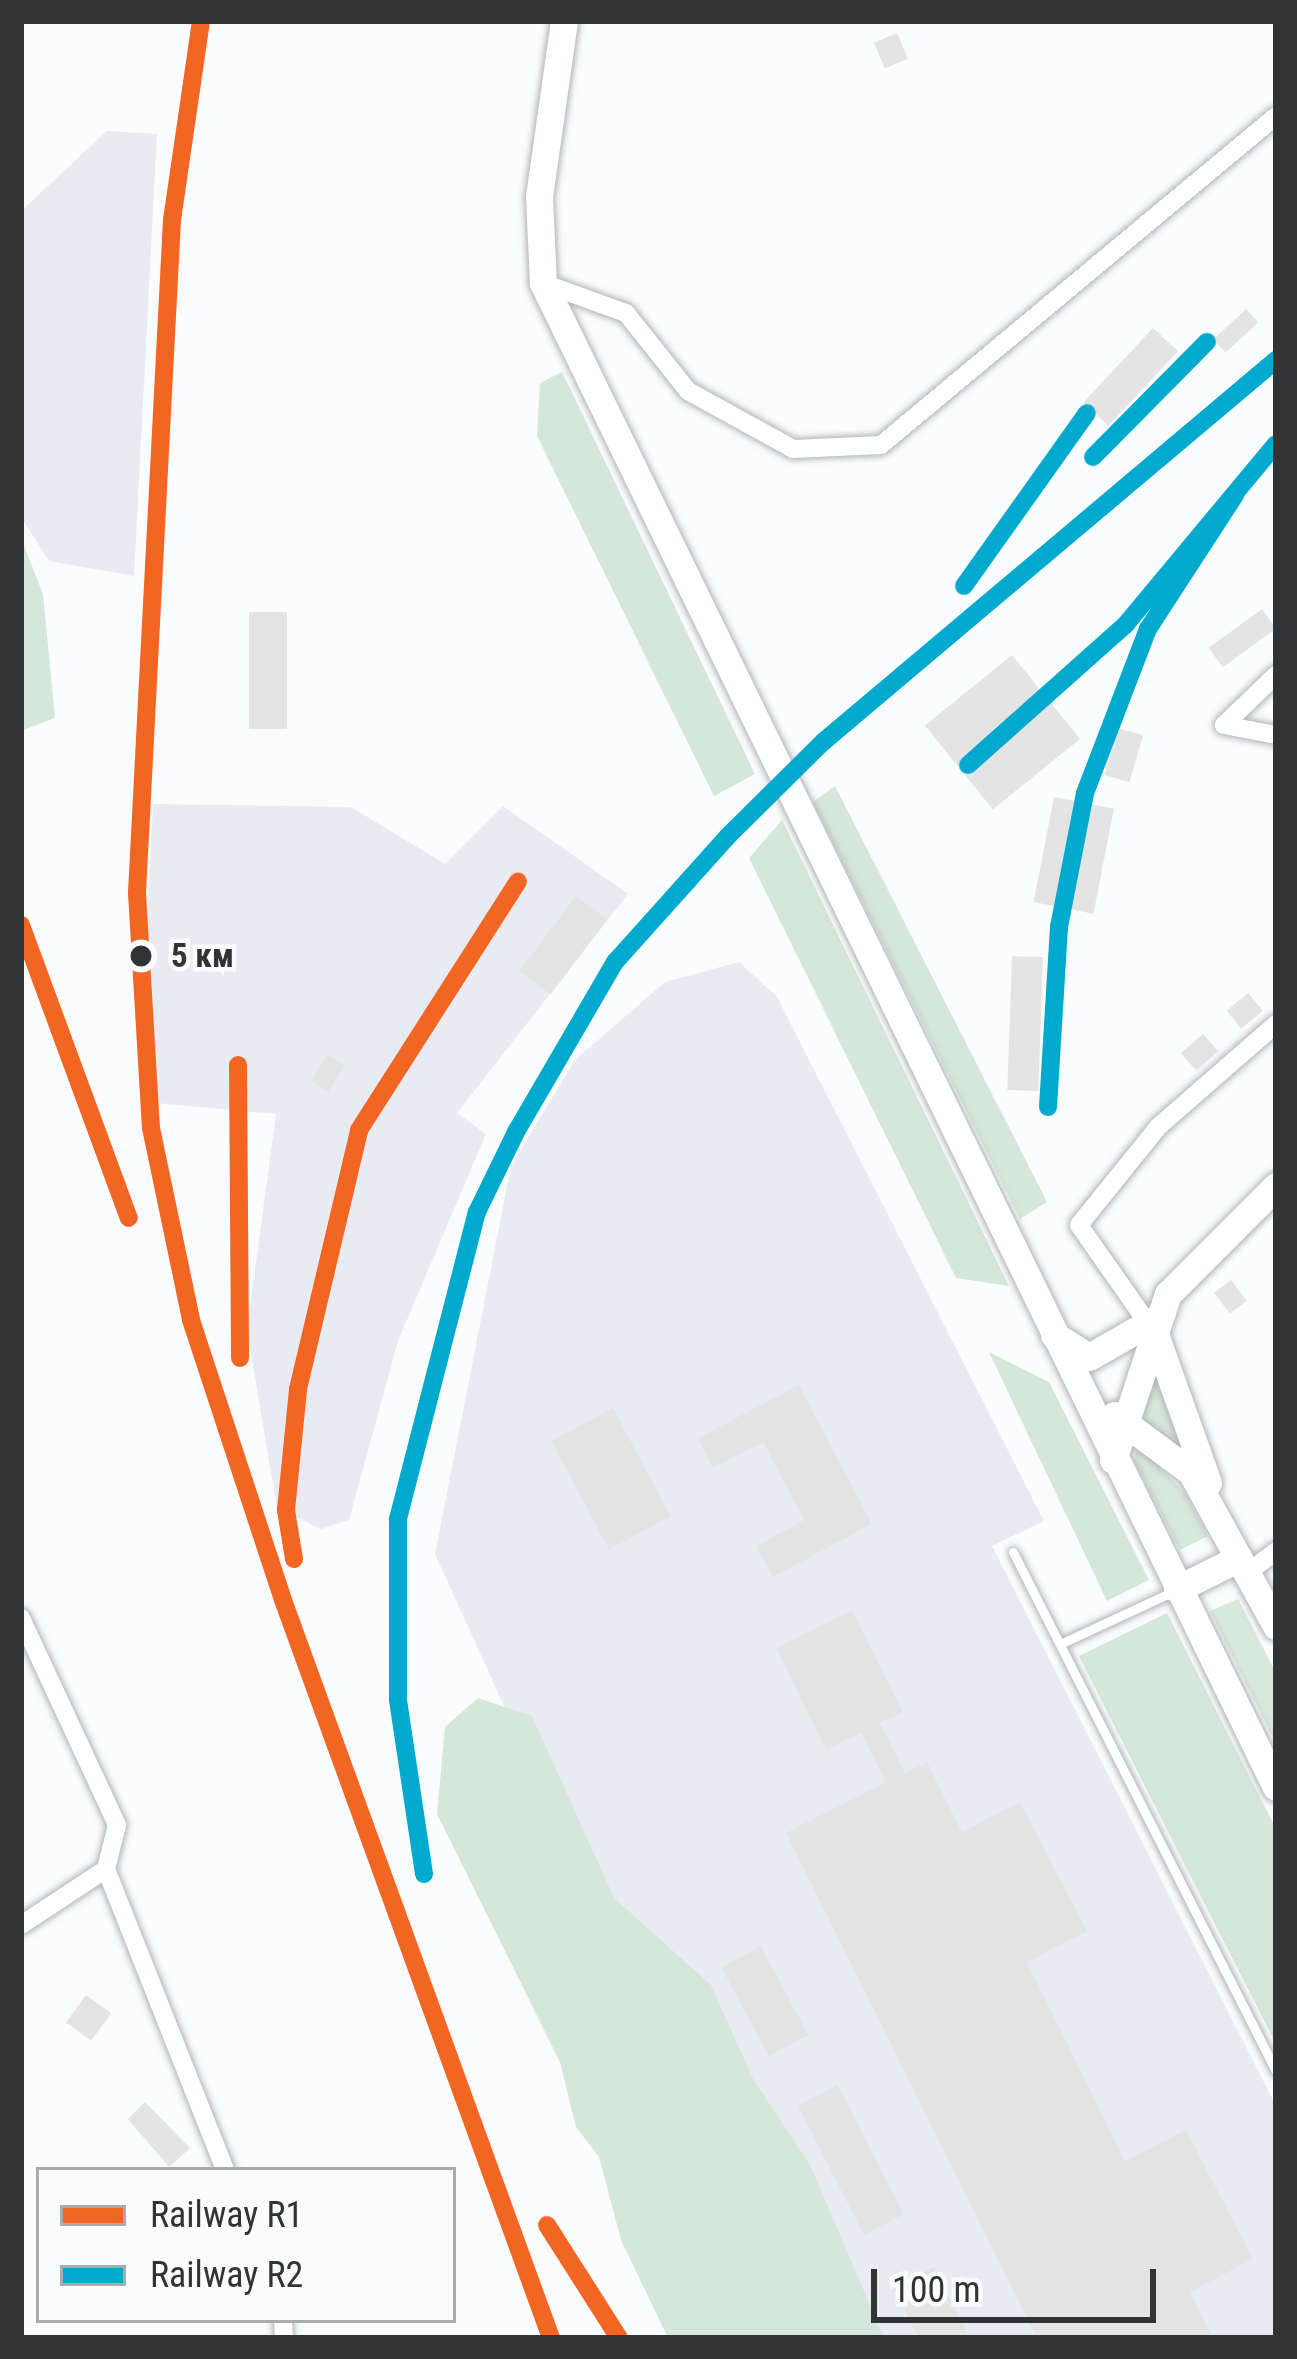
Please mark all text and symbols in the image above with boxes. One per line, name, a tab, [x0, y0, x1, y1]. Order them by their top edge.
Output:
place label: 5 км	[171, 936, 234, 976]
marker: 5 км	[122, 937, 160, 975]
legend	[36, 2167, 456, 2323]
text: Railway R1	[150, 2194, 303, 2236]
scale bar	[877, 2245, 1162, 2319]
text: Railway R2	[150, 2254, 303, 2296]
text: 100 m	[892, 2269, 981, 2311]

